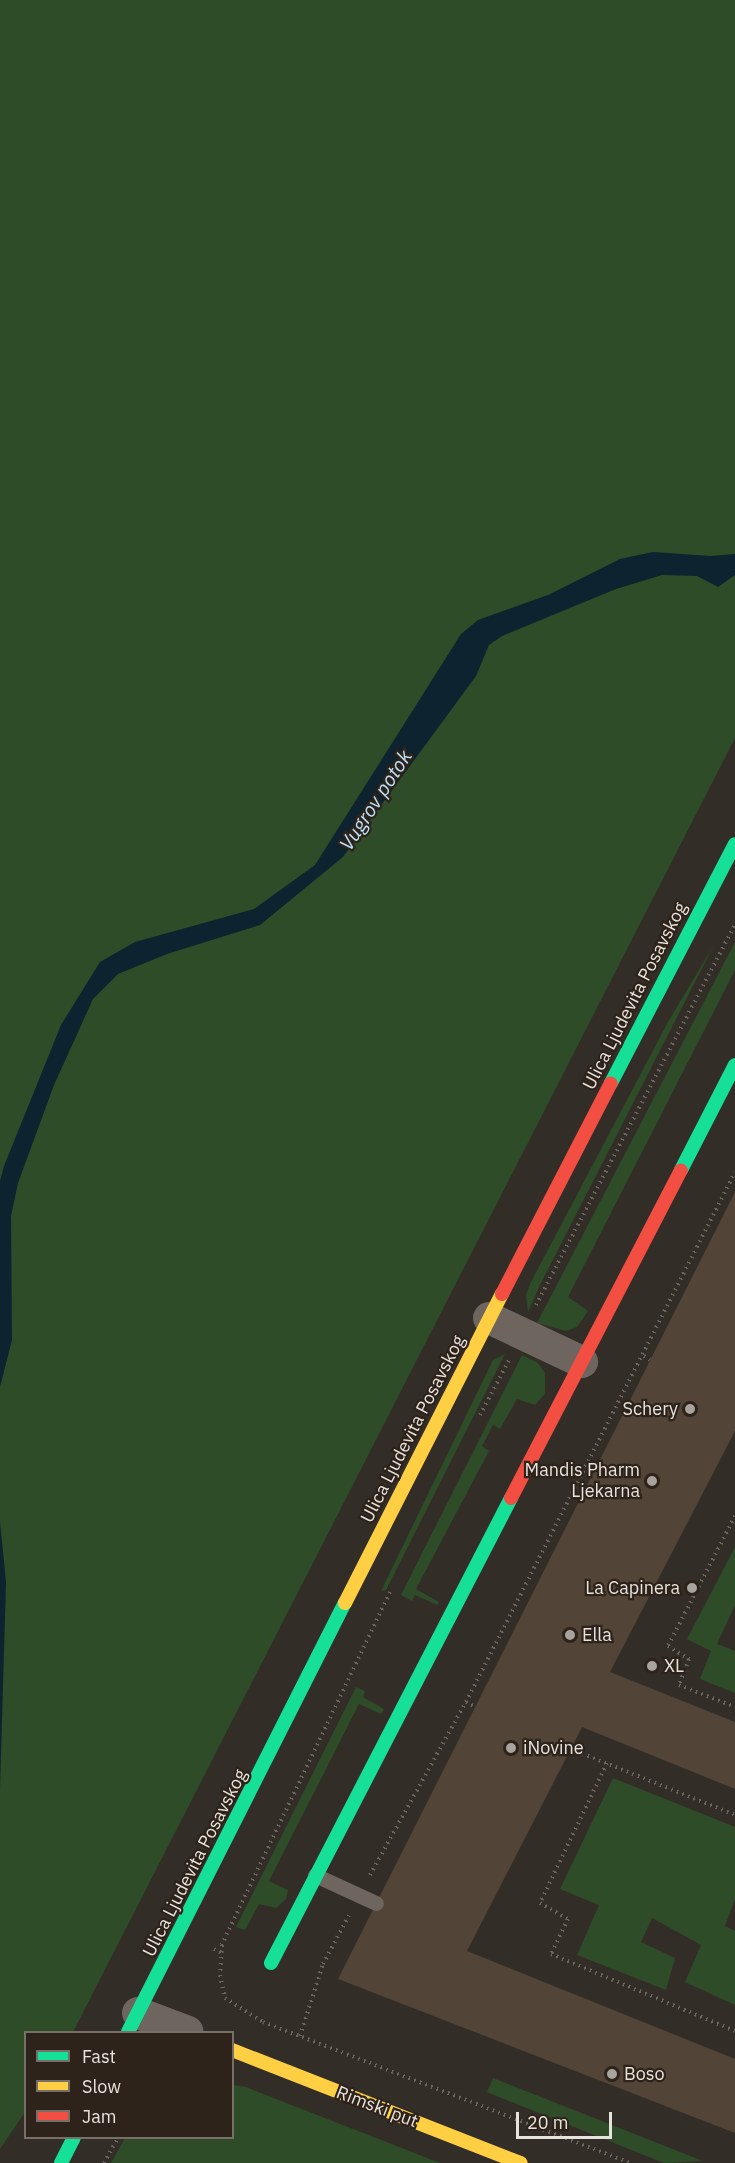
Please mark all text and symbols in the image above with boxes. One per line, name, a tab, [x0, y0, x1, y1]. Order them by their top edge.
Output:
water label: Vugrov potok	[334, 745, 416, 855]
street label: Ulica Ljudevita Posavskog	[578, 899, 692, 1093]
street label: Ulica Ljudevita Posavskog	[356, 1332, 470, 1526]
place label: Schery	[623, 1398, 678, 1420]
marker: Schery	[683, 1402, 697, 1416]
place label: Mandis Pharm Ljekarna	[525, 1460, 640, 1502]
marker: Mandis Pharm Ljekarna	[645, 1474, 659, 1488]
place label: La Capinera	[585, 1577, 680, 1599]
marker: La Capinera	[685, 1581, 699, 1595]
place label: Ella	[582, 1624, 612, 1646]
marker: Ella	[563, 1628, 577, 1642]
place label: XL	[664, 1655, 684, 1677]
marker: XL	[645, 1659, 659, 1673]
place label: iNovine	[523, 1737, 584, 1759]
marker: iNovine	[504, 1741, 518, 1755]
street label: Ulica Ljudevita Posavskog	[138, 1766, 252, 1960]
legend	[24, 2031, 234, 2139]
text: Fast	[82, 2045, 116, 2068]
place label: Boso	[624, 2063, 665, 2085]
marker: Boso	[605, 2067, 619, 2081]
text: Slow	[82, 2075, 121, 2098]
street label: Rimski put	[333, 2082, 421, 2132]
scale bar	[519, 2100, 615, 2138]
text: Jam	[82, 2105, 117, 2128]
text: 20 m	[527, 2111, 569, 2134]

